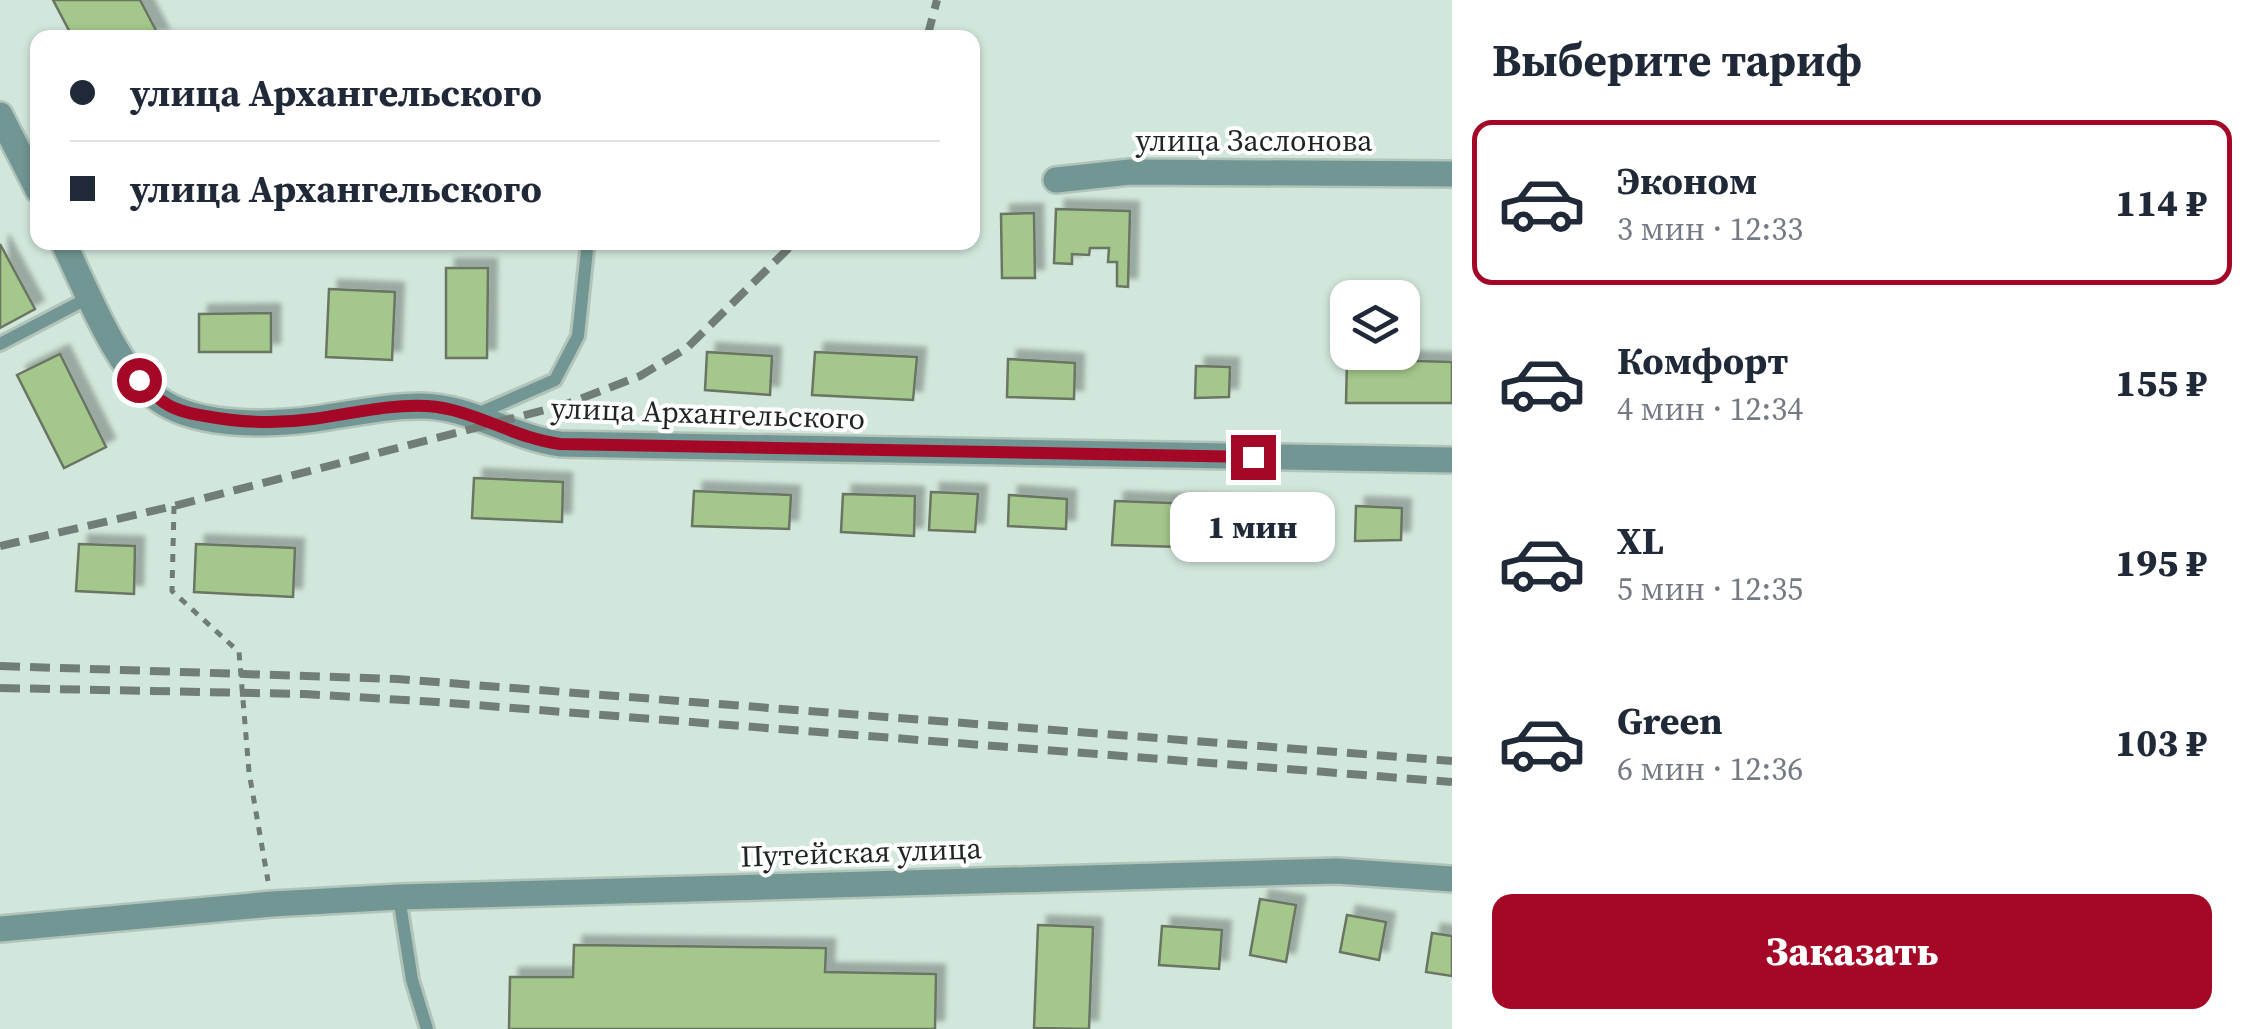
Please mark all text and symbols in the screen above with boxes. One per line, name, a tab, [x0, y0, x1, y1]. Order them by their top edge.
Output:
text: Выберите тариф	[1492, 29, 1862, 91]
text: улица Архангельского	[130, 67, 542, 119]
street label: улица Заслонова	[1136, 120, 1373, 161]
text: Эконом	[1617, 155, 1757, 207]
icon: car	[1497, 158, 1587, 248]
text: улица Архангельского	[130, 163, 542, 215]
text: 114 ₽	[2115, 177, 2207, 229]
text: 3 мин · 12:33	[1617, 207, 1803, 251]
map controls	[1330, 280, 1420, 370]
button: layers	[1330, 280, 1420, 370]
text: Комфорт	[1617, 335, 1788, 387]
icon: car	[1497, 338, 1587, 428]
text: 155 ₽	[2115, 357, 2207, 409]
route start	[117, 358, 162, 403]
street label: улица Архангельского	[550, 387, 866, 439]
text: 4 мин · 12:34	[1617, 387, 1803, 431]
route end	[1231, 435, 1276, 480]
callout: 1 мин	[1170, 492, 1336, 562]
text: 1 мин	[1208, 505, 1297, 549]
text: XL	[1617, 515, 1664, 567]
icon: car	[1497, 518, 1587, 608]
text: 195 ₽	[2115, 537, 2207, 589]
text: 5 мин · 12:35	[1617, 567, 1803, 611]
text: Green	[1617, 695, 1723, 747]
icon: car	[1497, 698, 1587, 788]
text: 103 ₽	[2115, 717, 2207, 769]
text: 6 мин · 12:36	[1617, 747, 1803, 791]
street label: Путейская улица	[740, 827, 983, 877]
button: Заказать	[1492, 894, 2212, 1009]

